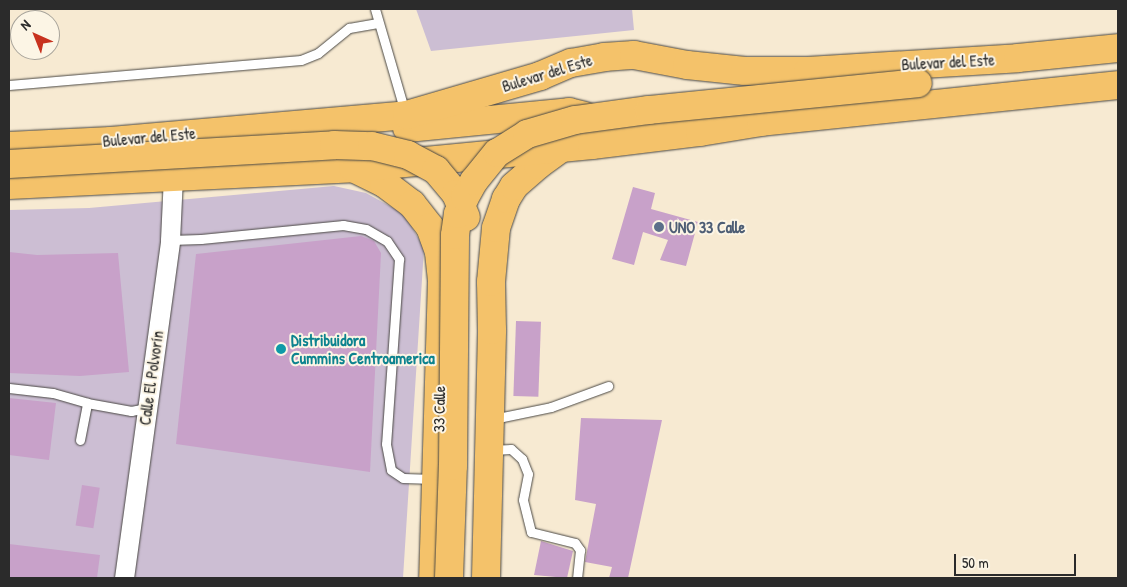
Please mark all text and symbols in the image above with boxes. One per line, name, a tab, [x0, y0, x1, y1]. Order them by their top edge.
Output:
north arrow	[10, 10, 60, 60]
text: N	[16, 15, 34, 34]
street label: Bulevar del Este	[500, 50, 594, 96]
street label: Bulevar del Este	[901, 50, 995, 74]
street label: Bulevar del Este	[102, 123, 196, 151]
place label: UNO 33 Calle	[669, 217, 745, 237]
marker: UNO 33 Calle	[653, 221, 665, 233]
street label: Calle El Polvorín	[135, 330, 167, 426]
place label: Distribuidora Cummins Centroamerica	[291, 330, 435, 368]
marker: Distribuidora Cummins Centroamerica	[275, 343, 287, 355]
street label: 33 Calle	[429, 386, 449, 432]
scale bar	[957, 544, 1080, 576]
text: 50 m	[962, 552, 989, 573]

